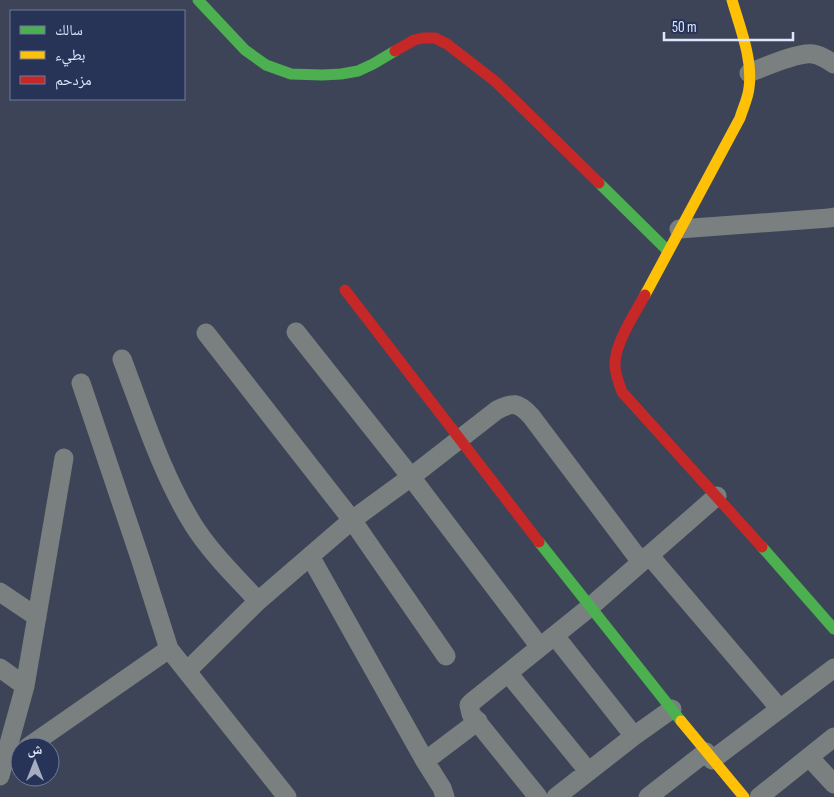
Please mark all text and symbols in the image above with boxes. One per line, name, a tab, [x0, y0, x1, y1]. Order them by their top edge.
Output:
legend	[10, 10, 185, 100]
scale bar	[664, 10, 793, 42]
text: 50 m	[672, 18, 697, 37]
text: سالك	[55, 21, 83, 40]
text: بطيء	[55, 46, 85, 67]
text: مزدحم	[55, 71, 92, 90]
north arrow	[10, 737, 60, 787]
text: ش	[28, 741, 43, 758]

